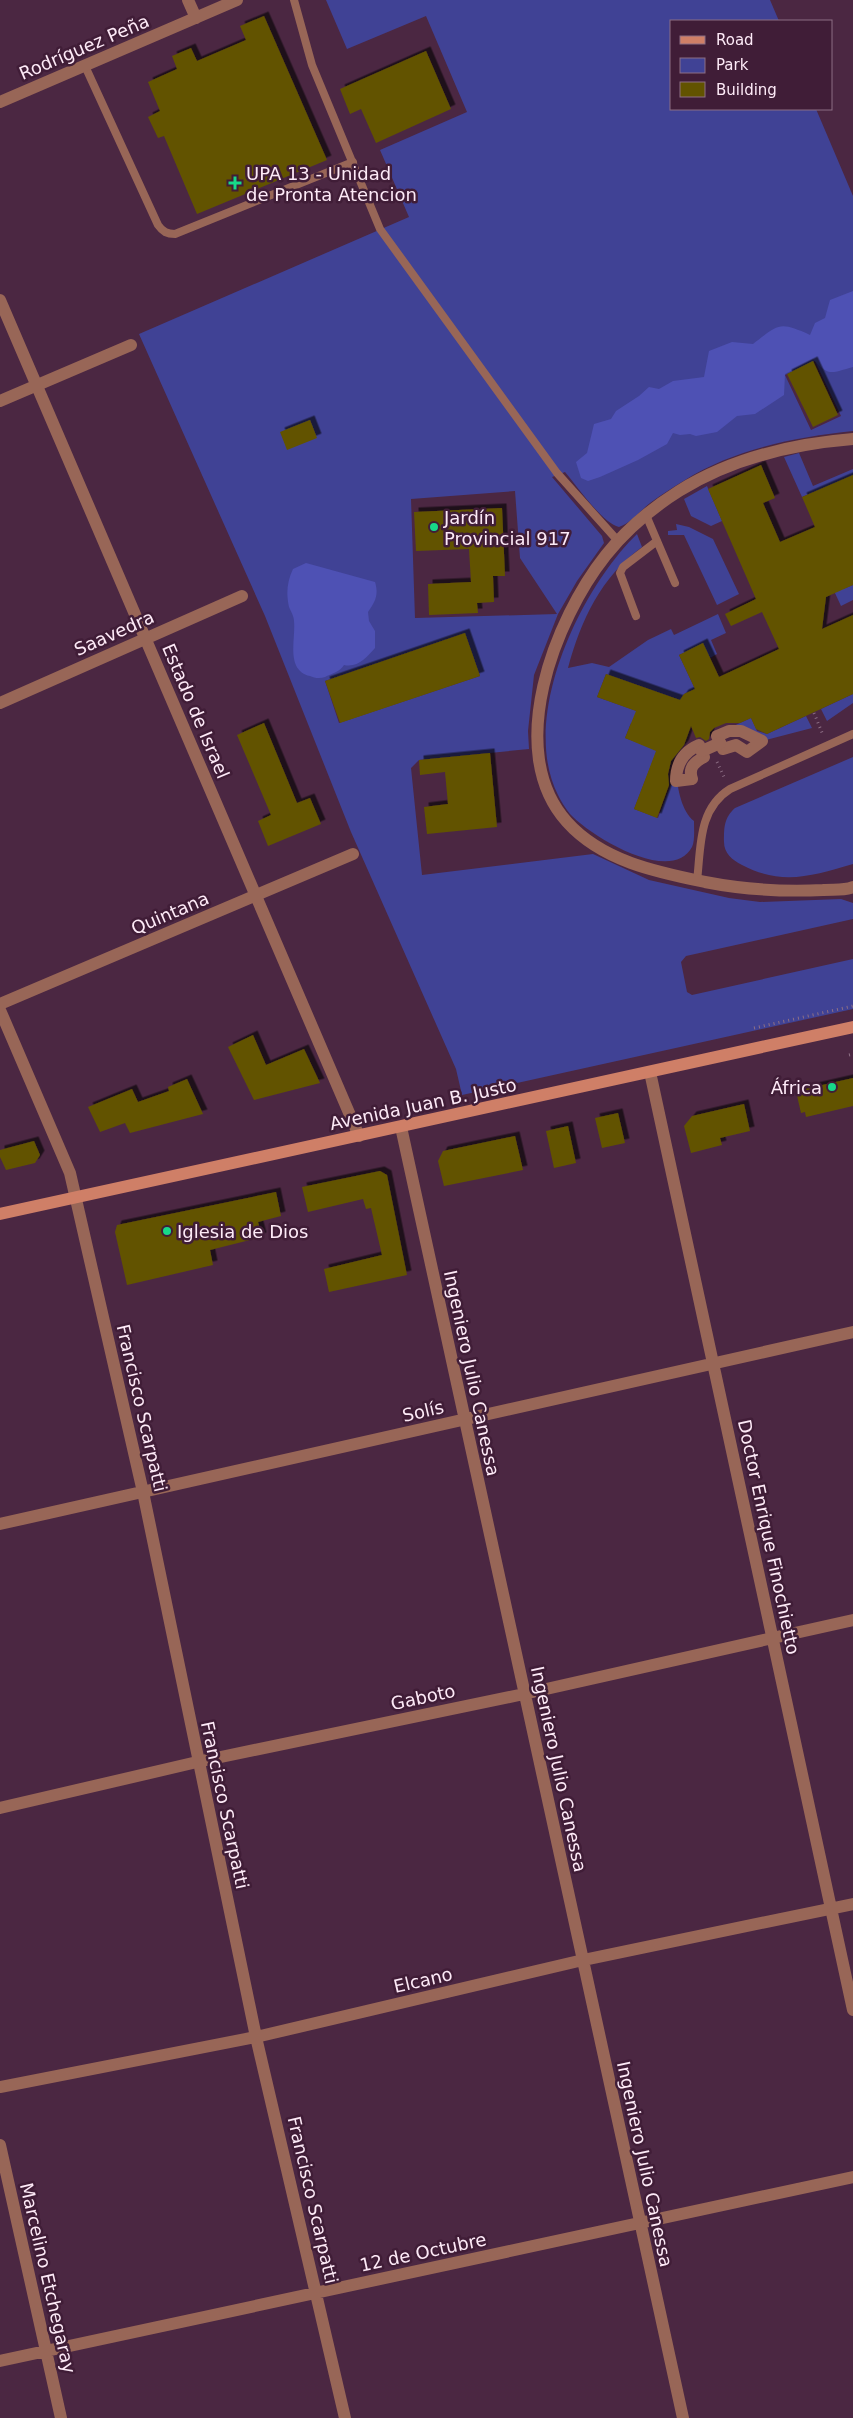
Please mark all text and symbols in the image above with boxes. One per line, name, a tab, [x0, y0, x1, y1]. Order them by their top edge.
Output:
street label: Rodríguez Peña	[16, 10, 152, 84]
legend	[670, 20, 833, 110]
text: Road	[716, 31, 754, 49]
text: Park	[716, 56, 749, 74]
text: Building	[716, 81, 777, 99]
place label: UPA 13 - Unidad de Pronta Atencion	[246, 163, 417, 205]
marker: UPA 13 - Unidad de Pronta Atencion	[228, 176, 242, 190]
place label: Jardín Provincial 917	[443, 507, 571, 549]
marker: Jardín Provincial 917	[428, 521, 440, 533]
street label: Saavedra	[71, 606, 157, 660]
street label: Estado de Israel	[158, 640, 234, 782]
street label: Quintana	[128, 887, 212, 939]
street label: Avenida Juan B. Justo	[328, 1074, 518, 1134]
place label: África	[771, 1077, 822, 1098]
marker: África	[826, 1081, 838, 1093]
place label: Iglesia de Dios	[177, 1221, 308, 1242]
marker: Iglesia de Dios	[161, 1225, 173, 1237]
street label: Ingeniero Julio Canessa	[440, 1268, 504, 1478]
street label: Francisco Scarpatti	[113, 1322, 171, 1494]
street label: Solís	[400, 1396, 446, 1426]
street label: Doctor Enrique Finochietto	[734, 1418, 804, 1656]
street label: Ingeniero Julio Canessa	[527, 1664, 591, 1874]
street label: Gaboto	[389, 1680, 457, 1714]
street label: Francisco Scarpatti	[197, 1719, 253, 1891]
street label: Elcano	[392, 1963, 454, 1997]
street label: Ingeniero Julio Canessa	[613, 2059, 677, 2269]
street label: Francisco Scarpatti	[284, 2114, 342, 2286]
street label: Marcelino Etchegaray	[16, 2181, 80, 2376]
street label: 12 de Octubre	[358, 2228, 488, 2276]

